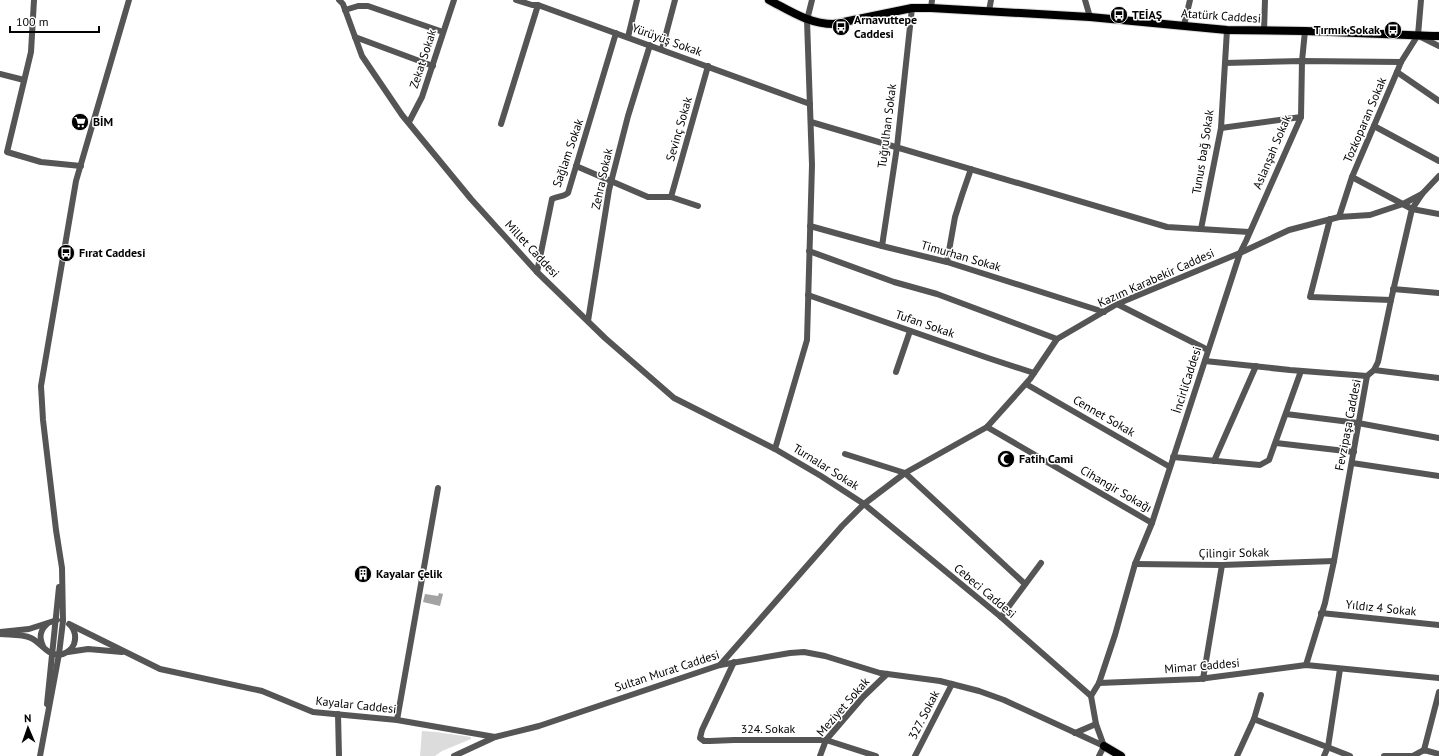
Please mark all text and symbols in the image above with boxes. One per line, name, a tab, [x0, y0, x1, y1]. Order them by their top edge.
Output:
bus stop icon: TEİAŞ	[1109, 5, 1129, 25]
street label: Atatürk Caddesi	[1181, 5, 1261, 26]
place label: TEİAŞ	[1132, 7, 1162, 22]
scale bar	[10, 8, 99, 34]
place label: Arnavuttepe Caddesi	[854, 12, 917, 41]
text: 100 m	[16, 14, 49, 29]
bus stop icon: Arnavuttepe Caddesi	[831, 17, 851, 37]
street label: Yürüyüş Sokak	[630, 20, 705, 59]
bus stop icon: Tırmık Sokak	[1383, 20, 1403, 40]
place label: Tırmık Sokak	[1314, 22, 1380, 37]
street label: Zekat Sokak	[406, 27, 439, 90]
street label: Tozkoparan Sokak	[1340, 75, 1389, 165]
street label: Tuğrulhan Sokak	[874, 83, 899, 169]
street label: Sevinç Sokak	[662, 95, 695, 163]
street label: Tunus bağ Sokak	[1188, 108, 1217, 195]
supermarket icon: BİM	[70, 112, 90, 132]
street label: Aslanşah Sokak	[1249, 112, 1294, 191]
place label: BİM	[93, 114, 113, 129]
street label: Sağlam Sokak	[549, 116, 586, 189]
street label: Zehra Sokak	[588, 147, 615, 211]
street label: Millet Caddesi	[502, 217, 563, 280]
street label: Timurhan Sokak	[919, 237, 1003, 274]
bus stop icon: Fırat Caddesi	[56, 243, 76, 263]
place label: Fırat Caddesi	[79, 245, 145, 260]
street label: Kazım Karabekir Caddesi	[1095, 245, 1216, 310]
street label: Tufan Sokak	[894, 306, 957, 341]
street label: İncirliCaddesi	[1169, 345, 1204, 415]
street label: Fevzipaşa Caddesi	[1331, 378, 1364, 472]
street label: Cennet Sokak	[1071, 392, 1138, 440]
street label: Turnalar Sokak	[790, 440, 862, 493]
mosque icon: Fatih Cami	[996, 449, 1016, 469]
place label: Fatih Cami	[1019, 451, 1073, 466]
street label: Cihangir Sokağı	[1078, 462, 1155, 515]
street label: Çilingir Sokak	[1199, 544, 1270, 561]
street label: Cebeci Caddesi	[951, 560, 1020, 621]
building icon: Kayalar Çelik	[353, 564, 373, 584]
place label: Kayalar Çelik	[376, 566, 443, 581]
street label: Yıldız 4 Sokak	[1345, 596, 1418, 619]
street label: Sultan Murat Caddesi	[613, 647, 721, 695]
street label: Mimar Caddesi	[1164, 655, 1240, 676]
street label: Meziyet Sokak	[813, 674, 872, 739]
street label: 327. Sokak	[905, 687, 942, 742]
street label: Kayalar Caddesi	[315, 693, 397, 716]
north arrow	[8, 708, 48, 748]
text: N	[24, 711, 32, 725]
street label: 324. Sokak	[741, 721, 796, 736]

